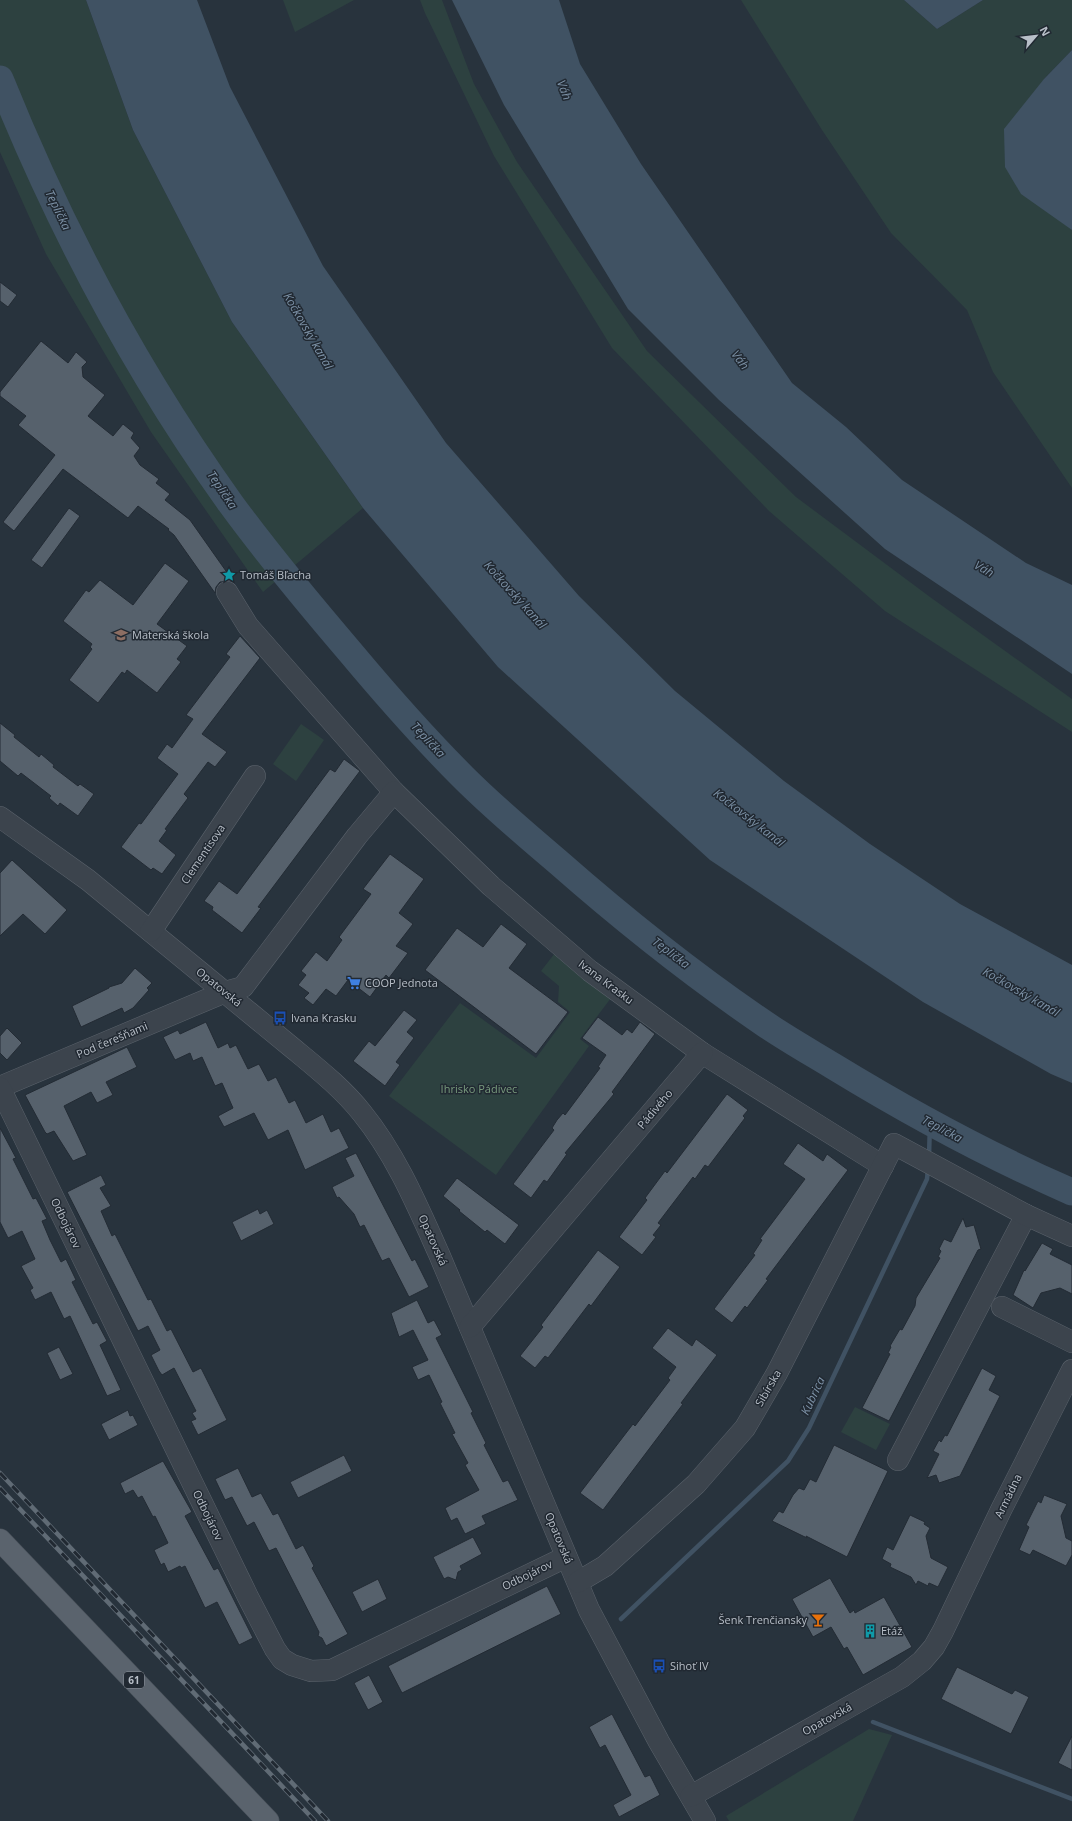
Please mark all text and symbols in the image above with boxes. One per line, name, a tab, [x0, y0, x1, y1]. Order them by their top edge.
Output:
north arrow	[1016, 16, 1056, 56]
text: N	[1037, 24, 1054, 39]
water label: Váh	[553, 77, 576, 102]
water label: Teplička	[41, 187, 76, 233]
water label: Kočkovský kanál	[280, 289, 338, 373]
water label: Váh	[728, 346, 753, 373]
water label: Teplička	[203, 467, 242, 512]
water label: Váh	[971, 556, 997, 581]
water label: Kočkovský kanál	[480, 557, 551, 633]
place icon: Tomáš Bľacha	[221, 567, 237, 583]
place label: Tomáš Bľacha	[240, 567, 311, 582]
school or university icon: Materská škola	[113, 627, 129, 643]
place label: Materská škola	[132, 627, 209, 642]
water label: Teplička	[407, 718, 449, 761]
water label: Kočkovský kanál	[710, 784, 789, 851]
street label: Clementisova	[177, 821, 228, 887]
water label: Teplička	[649, 933, 694, 972]
street label: Ivana Krasku	[576, 956, 637, 1007]
water label: Kočkovský kanál	[980, 963, 1064, 1021]
street label: Opatovská	[193, 964, 245, 1010]
supermarket icon: COOP Jednota	[346, 975, 362, 991]
place label: COOP Jednota	[365, 975, 438, 990]
bus stop icon: Ivana Krasku	[272, 1010, 288, 1026]
place label: Ivana Krasku	[291, 1010, 357, 1025]
street label: Pod čerešňami	[74, 1018, 150, 1061]
park label: Ihrisko Pádivec	[441, 1081, 517, 1096]
street label: Pádivého	[634, 1085, 676, 1132]
water label: Teplička	[919, 1111, 965, 1146]
street label: Odbojárov	[48, 1195, 85, 1251]
street label: Opatovská	[416, 1212, 451, 1268]
street label: Sibírska	[751, 1367, 784, 1409]
water label: Kubrica	[796, 1374, 829, 1418]
street label: Armádna	[990, 1471, 1025, 1520]
street label: Odbojárov	[190, 1487, 227, 1543]
street label: Opatovská	[542, 1510, 577, 1566]
street label: Odbojárov	[499, 1556, 555, 1593]
place label: Šenk Trenčiansky	[718, 1612, 807, 1627]
bar icon: Šenk Trenčiansky	[810, 1612, 826, 1628]
building icon: Etáž	[862, 1623, 878, 1639]
place label: Etáž	[881, 1623, 902, 1638]
bus stop icon: Sihoť IV	[651, 1658, 667, 1674]
place label: Sihoť IV	[670, 1658, 709, 1673]
road number: 61	[124, 1672, 144, 1688]
street label: Opatovská	[799, 1699, 854, 1738]

